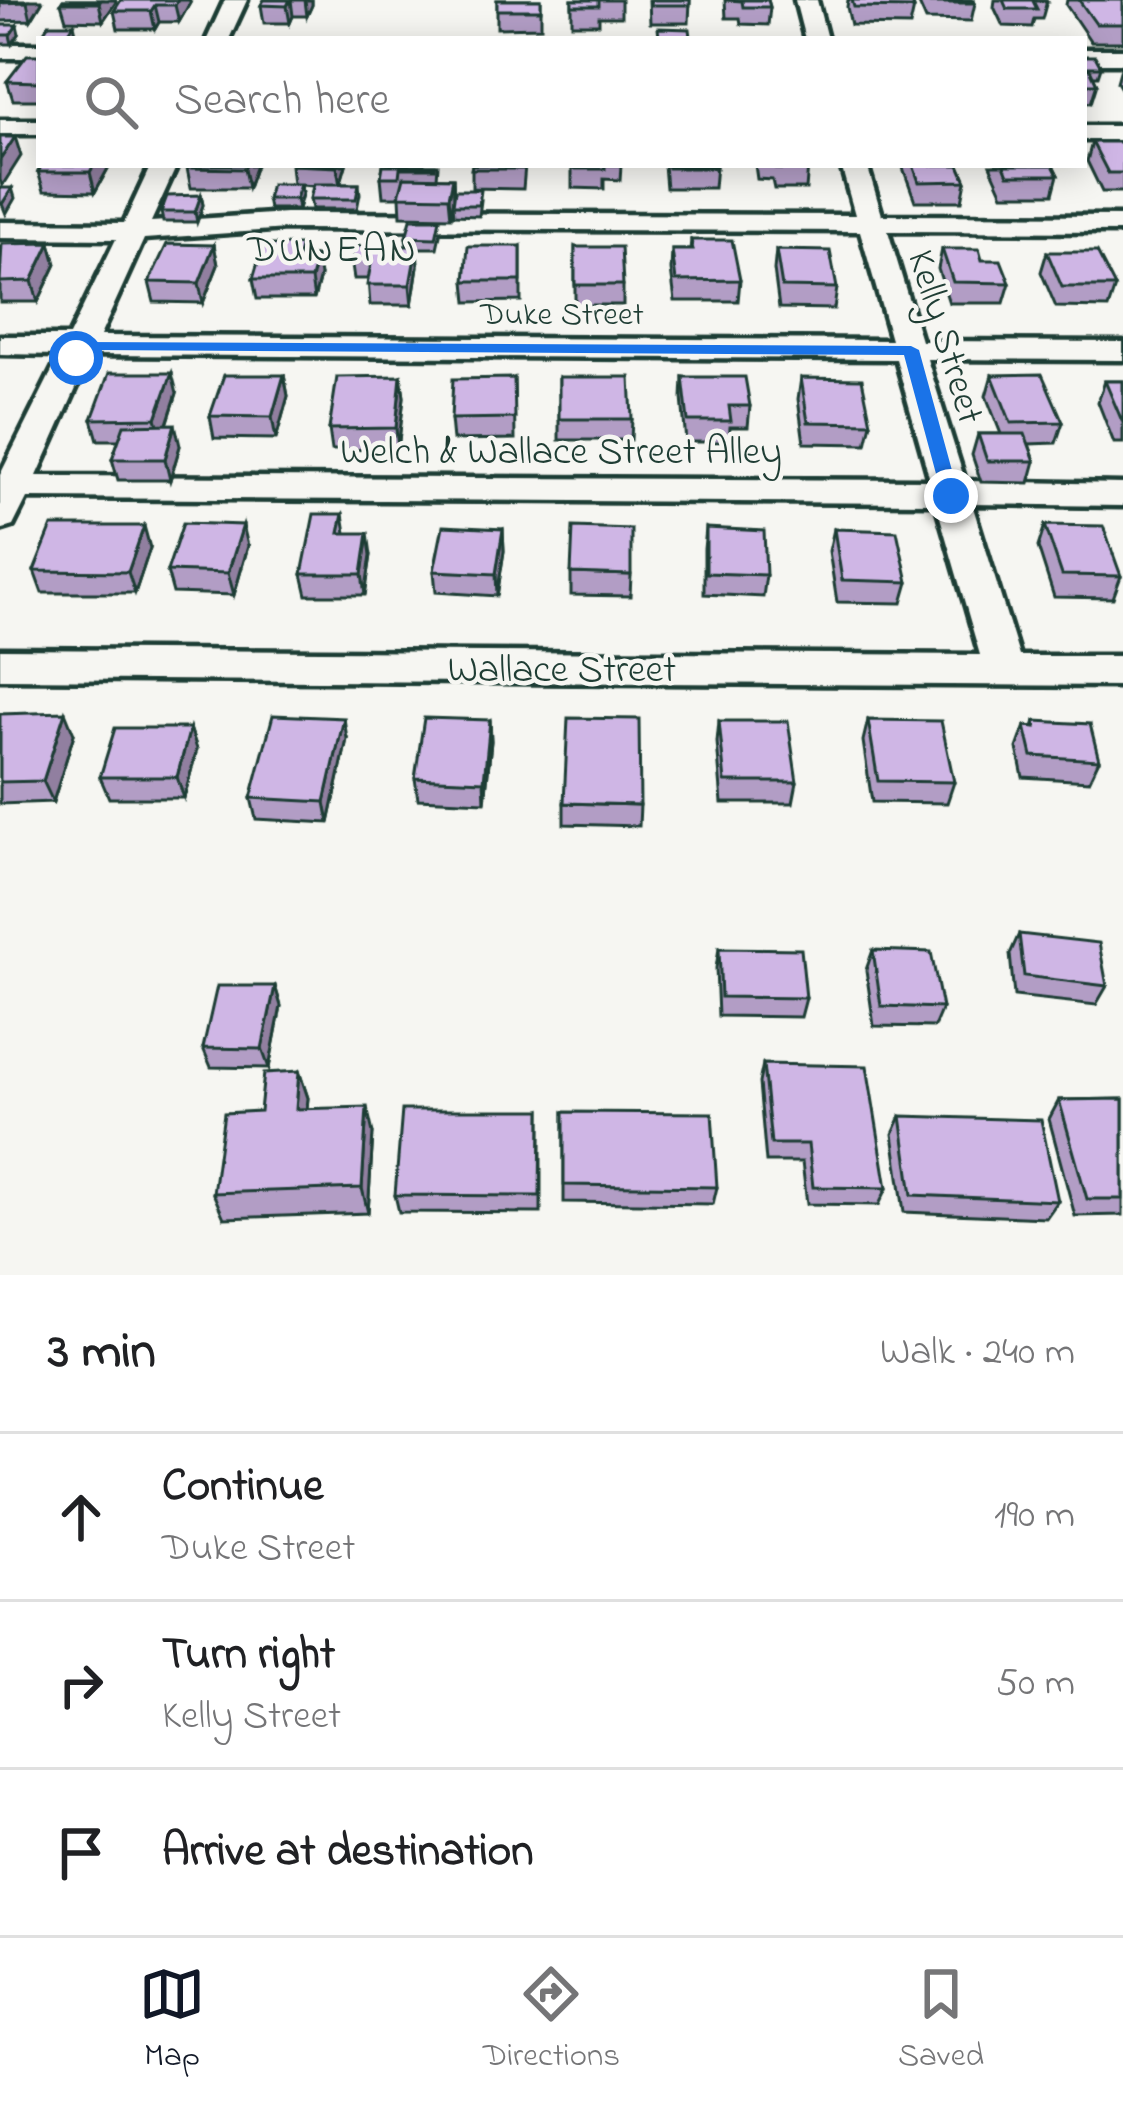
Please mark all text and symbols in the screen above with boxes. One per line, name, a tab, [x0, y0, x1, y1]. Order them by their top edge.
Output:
search box	[36, 36, 1087, 168]
icon: search	[78, 69, 144, 135]
text: Search here	[174, 69, 390, 135]
district label: DUNEAN	[246, 223, 419, 280]
street label: Kelly Street	[890, 243, 997, 431]
street label: Duke Street	[479, 292, 644, 340]
route start	[49, 331, 103, 385]
street label: Welch & Wallace Street Alley	[340, 425, 782, 482]
route end	[924, 469, 978, 523]
street label: Wallace Street	[448, 643, 676, 700]
text: 3 min	[48, 1316, 156, 1391]
text: Walk · 240 m	[880, 1325, 1075, 1382]
text: Continue	[162, 1455, 323, 1521]
icon: ahead	[48, 1484, 114, 1550]
text: 190 m	[994, 1488, 1075, 1545]
text: Duke Street	[162, 1521, 355, 1578]
text: Turn right	[162, 1623, 335, 1689]
icon: right	[48, 1652, 114, 1718]
text: 50 m	[996, 1656, 1075, 1713]
text: Kelly Street	[162, 1689, 341, 1746]
icon: arrive	[48, 1820, 114, 1886]
text: Arrive at destination	[162, 1820, 533, 1886]
tab: Map	[139, 1961, 205, 2081]
tab: Directions	[483, 1961, 620, 2081]
tab: Saved	[898, 1961, 984, 2081]

